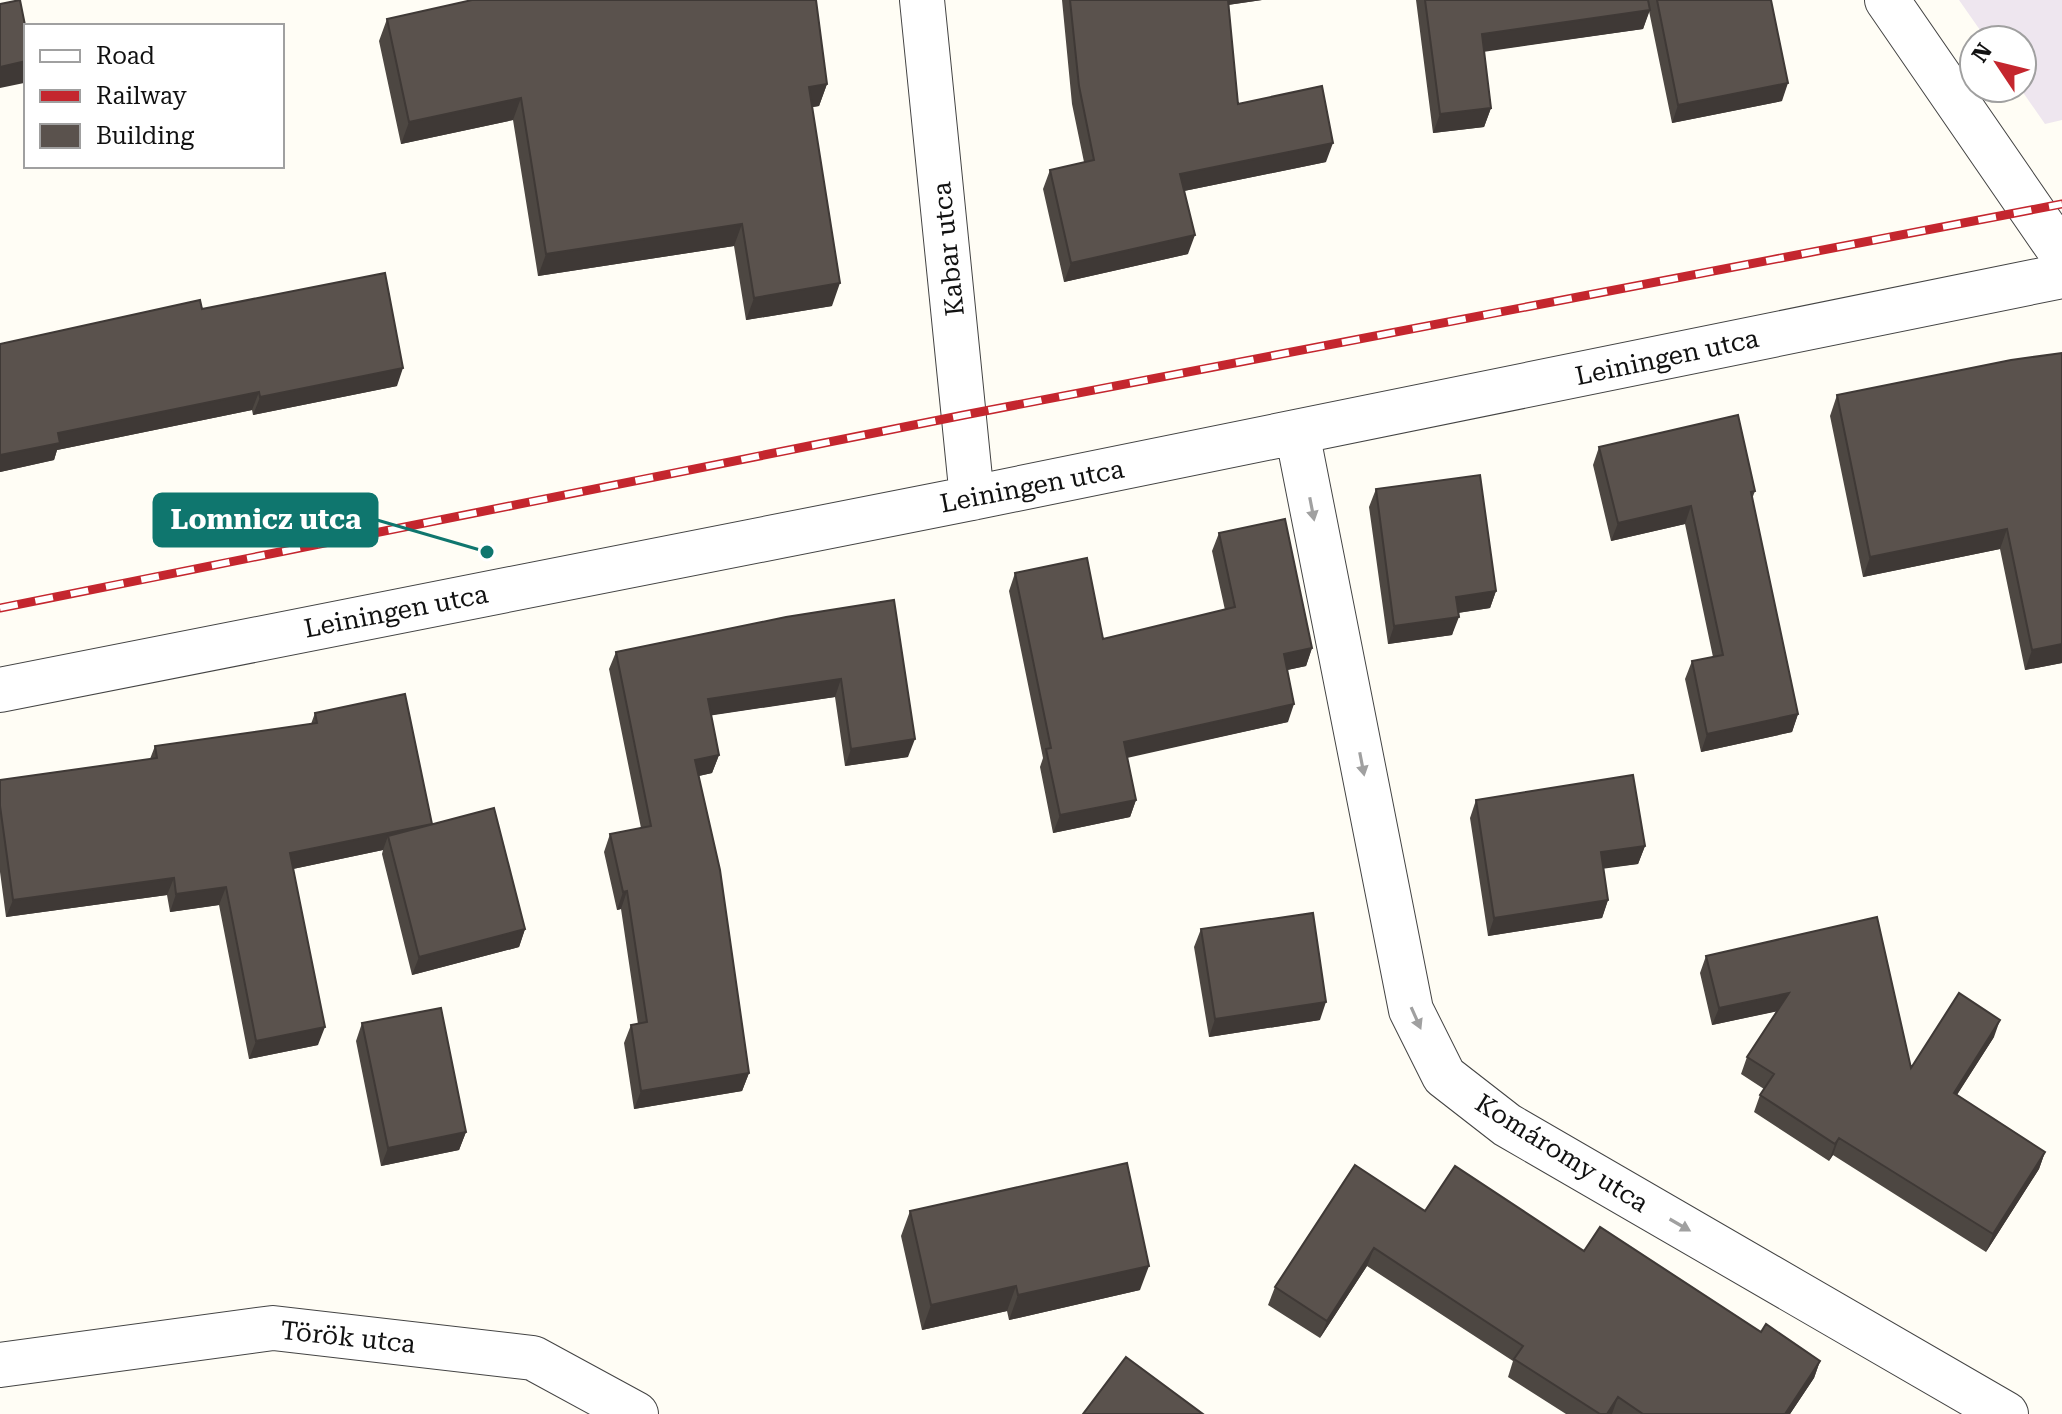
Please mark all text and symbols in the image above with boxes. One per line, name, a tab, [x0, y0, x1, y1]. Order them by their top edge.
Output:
legend	[24, 24, 284, 168]
north arrow	[1958, 24, 2038, 104]
text: N	[1967, 39, 1997, 67]
text: Road	[96, 42, 155, 70]
text: Railway	[96, 82, 187, 110]
text: Building	[96, 122, 194, 150]
street label: Kabar utca	[926, 180, 970, 318]
street label: Leiningen utca	[1573, 323, 1761, 391]
street label: Leiningen utca	[938, 453, 1126, 519]
callout: Lomnicz utca	[154, 494, 377, 546]
one-way arrow	[1306, 497, 1318, 522]
text: Lomnicz utca	[170, 503, 362, 536]
street label: Leiningen utca	[302, 578, 490, 644]
one-way arrow	[1357, 752, 1369, 777]
one-way arrow	[1409, 1006, 1422, 1030]
street label: Komáromy utca	[1470, 1088, 1654, 1218]
one-way arrow	[1669, 1218, 1691, 1232]
street label: Török utca	[279, 1315, 417, 1359]

